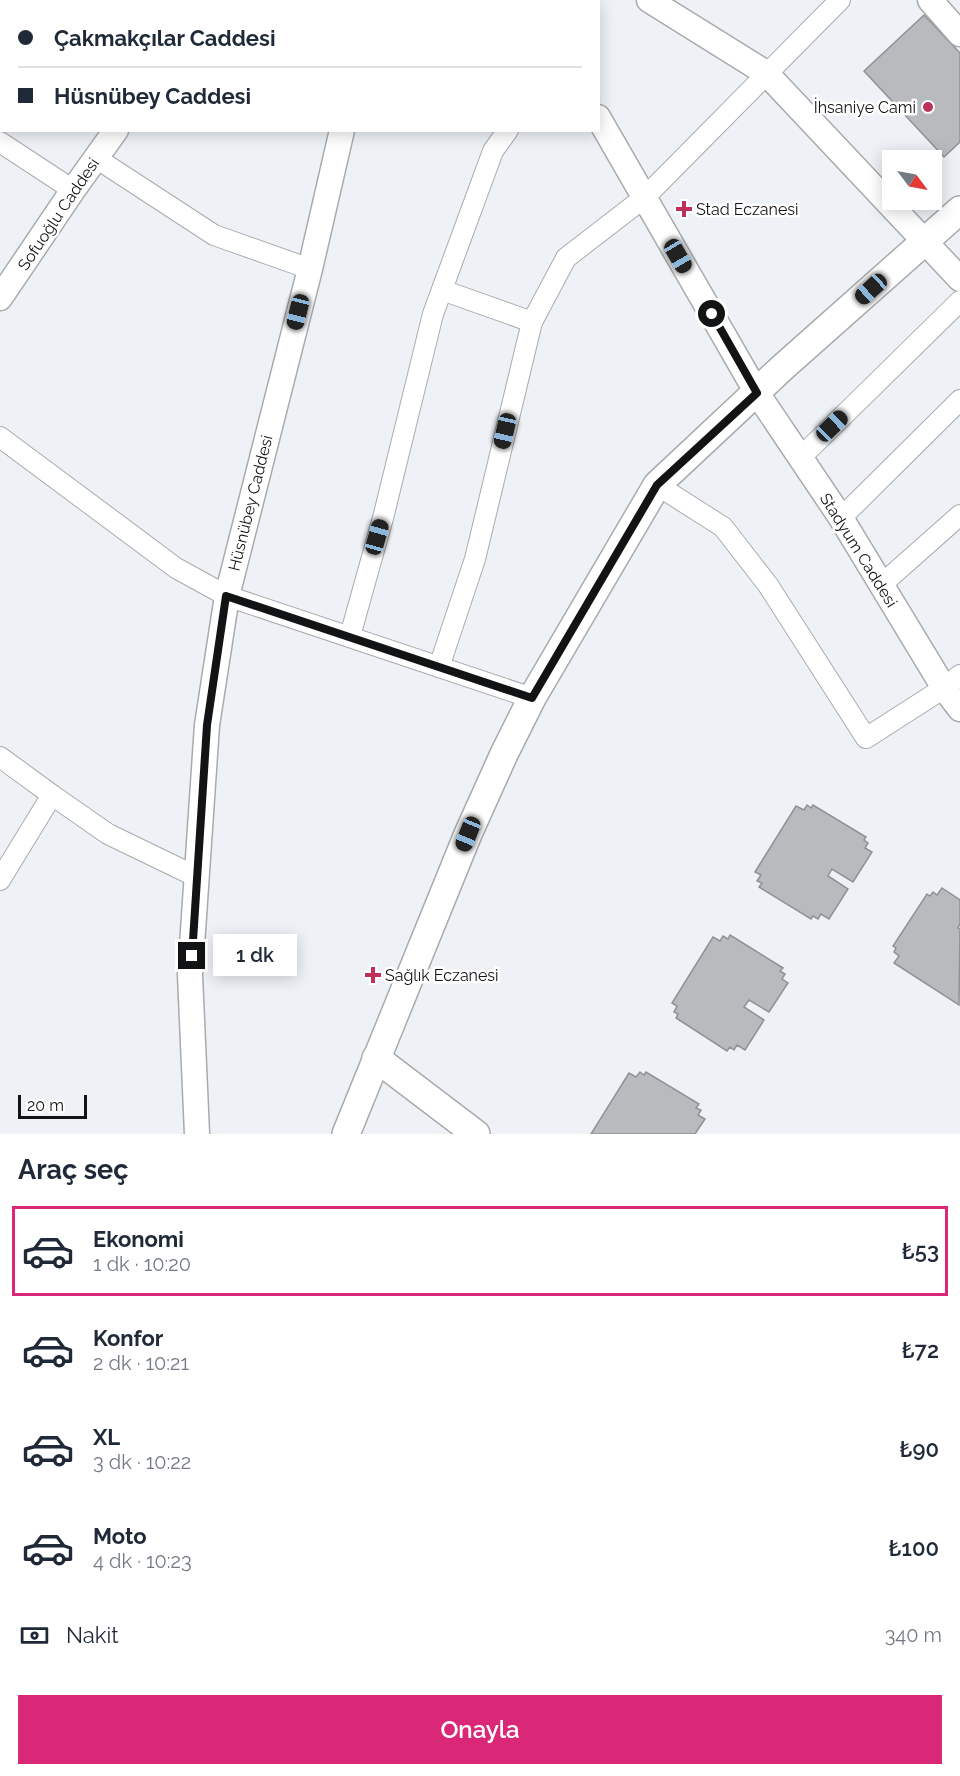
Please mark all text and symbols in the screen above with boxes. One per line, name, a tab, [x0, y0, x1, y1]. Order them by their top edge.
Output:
text: Çakmakçılar Caddesi	[54, 25, 276, 51]
text: Hüsnübey Caddesi	[54, 83, 251, 109]
place label: İhsaniye Cami	[814, 97, 916, 117]
marker: İhsaniye Cami	[921, 100, 935, 114]
north arrow	[882, 150, 942, 210]
map controls	[882, 150, 942, 210]
street label: Sofuoğlu Caddesi	[14, 154, 103, 274]
place label: Stad Eczanesi	[696, 200, 799, 219]
marker: Stad Eczanesi	[677, 202, 691, 216]
car	[661, 236, 695, 276]
car	[852, 270, 890, 308]
car	[285, 292, 311, 332]
route start	[698, 300, 725, 327]
car	[813, 407, 851, 445]
car	[492, 411, 518, 451]
street label: Hüsnübey Caddesi	[224, 433, 277, 573]
street label: Stadyum Caddesi	[816, 490, 901, 611]
car	[363, 517, 391, 557]
car	[453, 814, 483, 854]
callout: 1 dk	[213, 935, 297, 977]
route end	[178, 942, 205, 969]
text: 1 dk	[236, 943, 274, 967]
place label: Sağlık Eczanesi	[385, 966, 499, 985]
marker: Sağlık Eczanesi	[366, 968, 380, 982]
scale bar	[18, 1092, 87, 1120]
text: 20 m	[27, 1096, 64, 1115]
text: Araç seç	[18, 1154, 128, 1185]
icon: car	[21, 1224, 75, 1278]
text: Ekonomi	[93, 1226, 184, 1252]
text: ₺53	[902, 1238, 939, 1264]
text: 1 dk · 10:20	[93, 1252, 191, 1276]
icon: car	[21, 1323, 75, 1377]
text: Konfor	[93, 1325, 163, 1351]
text: ₺72	[902, 1337, 939, 1363]
text: 2 dk · 10:21	[93, 1351, 189, 1375]
icon: car	[21, 1422, 75, 1476]
text: XL	[93, 1424, 120, 1450]
text: ₺90	[900, 1436, 939, 1462]
text: 3 dk · 10:22	[93, 1450, 191, 1474]
icon: car	[21, 1521, 75, 1575]
text: Moto	[93, 1523, 147, 1549]
text: ₺100	[889, 1535, 939, 1561]
text: 4 dk · 10:23	[93, 1549, 192, 1573]
icon: cash	[18, 1619, 51, 1652]
text: Nakit	[66, 1622, 119, 1648]
text: 340 m	[885, 1623, 942, 1647]
button: Onayla	[18, 1695, 942, 1764]

